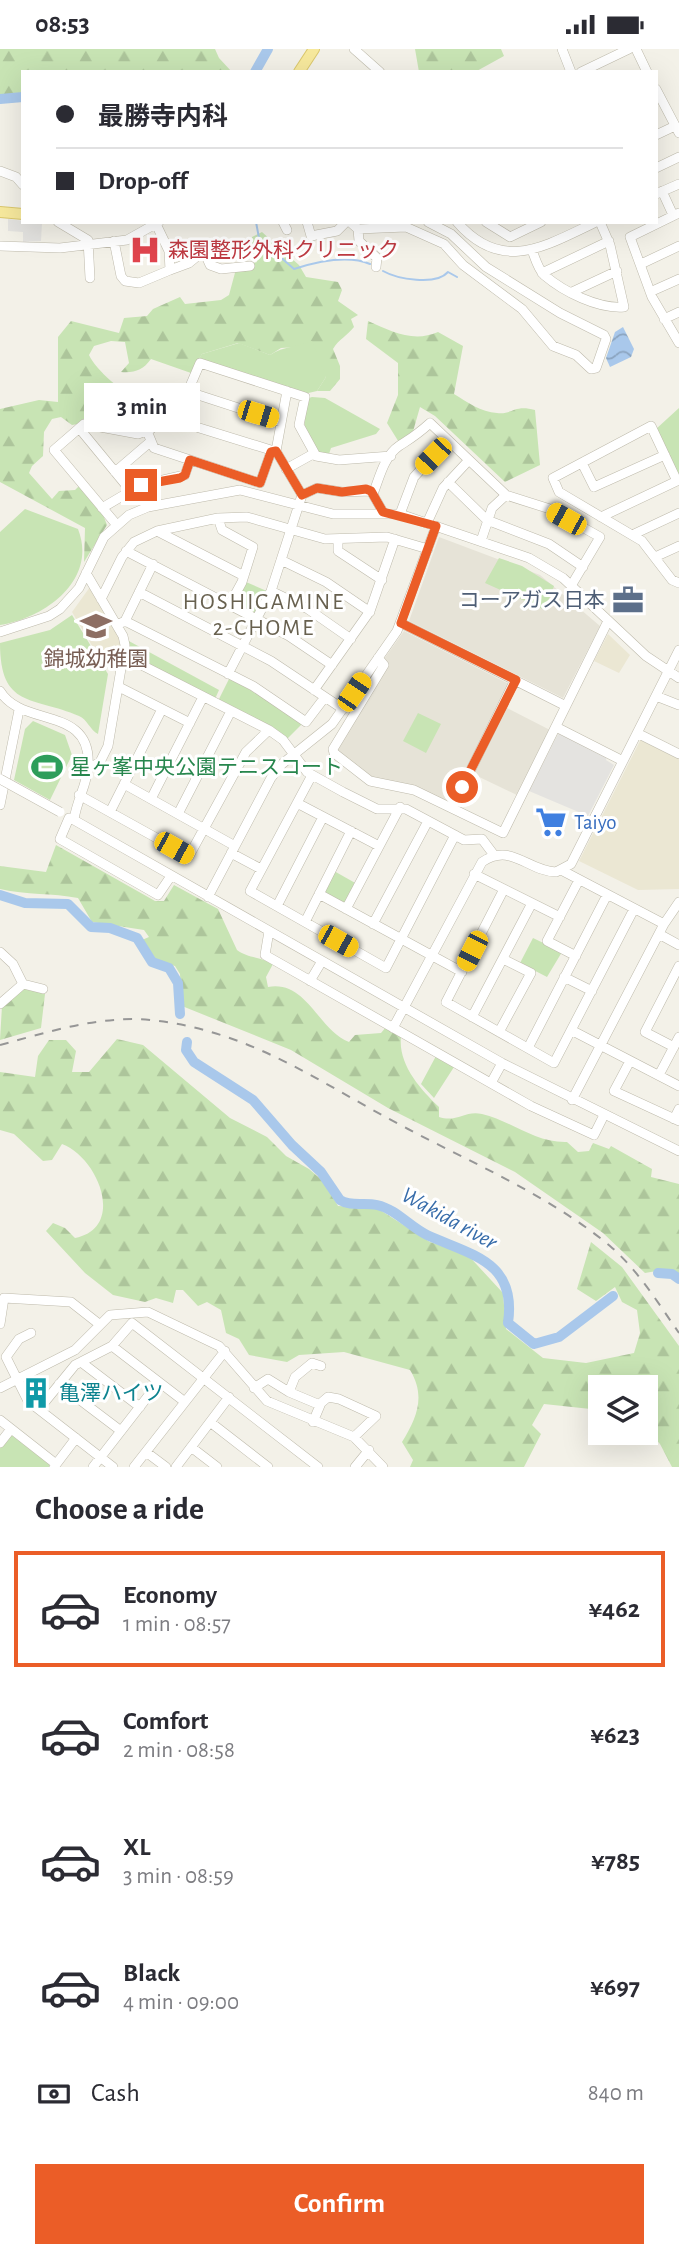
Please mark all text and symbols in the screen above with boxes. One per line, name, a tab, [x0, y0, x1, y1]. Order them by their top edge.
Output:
text: 08:53	[35, 11, 90, 37]
text: 最勝寺内科	[98, 104, 228, 130]
text: Drop-off	[98, 168, 187, 194]
hospital icon: 森園整形外科クリニック	[128, 233, 162, 267]
place label: 森園整形外科クリニック	[168, 239, 399, 261]
callout: 3 min	[83, 383, 199, 433]
text: 3 min	[117, 396, 167, 419]
car	[235, 398, 282, 430]
car	[411, 434, 456, 478]
route end	[125, 469, 157, 501]
car	[543, 500, 590, 538]
office icon: コーアガス日本	[611, 583, 645, 617]
place label: コーアガス日本	[459, 589, 605, 611]
district label: HOSHIGAMINE 2-CHOME	[183, 591, 345, 640]
school or university icon: 錦城幼稚園	[79, 609, 113, 643]
place label: 錦城幼稚園	[44, 648, 149, 670]
car	[334, 669, 375, 715]
sports icon: 星ヶ峯中央公園テニスコート	[30, 750, 64, 784]
place label: 星ヶ峯中央公園テニスコート	[70, 756, 343, 778]
route start	[446, 771, 478, 803]
supermarket icon: Taiyo	[534, 805, 568, 839]
place label: Taiyo	[574, 812, 617, 833]
car	[151, 829, 198, 867]
car	[315, 922, 362, 960]
car	[454, 928, 491, 974]
water label: Wakida river	[397, 1183, 501, 1255]
map controls	[588, 1375, 658, 1445]
button: layers	[588, 1375, 658, 1445]
building icon: 亀澤ハイツ	[19, 1376, 53, 1410]
place label: 亀澤ハイツ	[59, 1382, 164, 1404]
text: Choose a ride	[35, 1493, 204, 1525]
icon: car	[39, 1578, 102, 1641]
text: Economy	[123, 1582, 217, 1608]
text: ¥462	[588, 1596, 640, 1622]
text: 1 min · 08:57	[123, 1613, 231, 1636]
icon: car	[39, 1704, 102, 1767]
text: Comfort	[123, 1708, 208, 1734]
text: ¥623	[590, 1722, 640, 1748]
text: 2 min · 08:58	[123, 1739, 235, 1762]
icon: car	[39, 1830, 102, 1893]
text: XL	[123, 1834, 150, 1860]
text: ¥785	[591, 1848, 640, 1874]
text: 3 min · 08:59	[123, 1865, 234, 1888]
icon: car	[39, 1956, 102, 2019]
text: Black	[123, 1960, 180, 1986]
text: ¥697	[590, 1974, 640, 2000]
text: 4 min · 09:00	[123, 1991, 239, 2014]
icon: cash	[35, 2075, 73, 2113]
text: Cash	[91, 2080, 140, 2106]
text: 840 m	[588, 2082, 644, 2105]
button: Confirm	[35, 2164, 644, 2244]

